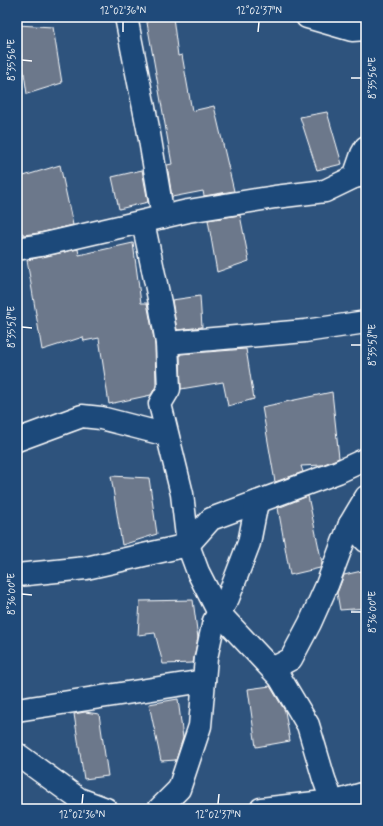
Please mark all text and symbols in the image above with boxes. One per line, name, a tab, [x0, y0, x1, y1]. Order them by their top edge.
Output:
text: 12°02'36"N	[100, 4, 147, 18]
text: 12°02'37"N	[236, 4, 282, 18]
text: 8°35'56"E	[5, 39, 19, 81]
text: 8°35'56"E	[366, 57, 380, 99]
text: 8°35'58"E	[5, 306, 19, 348]
text: 8°35'58"E	[366, 324, 380, 366]
text: 8°36'00"E	[5, 573, 19, 615]
text: 8°36'00"E	[366, 591, 380, 633]
text: 12°02'36"N	[59, 808, 106, 822]
text: 12°02'37"N	[195, 808, 241, 822]

